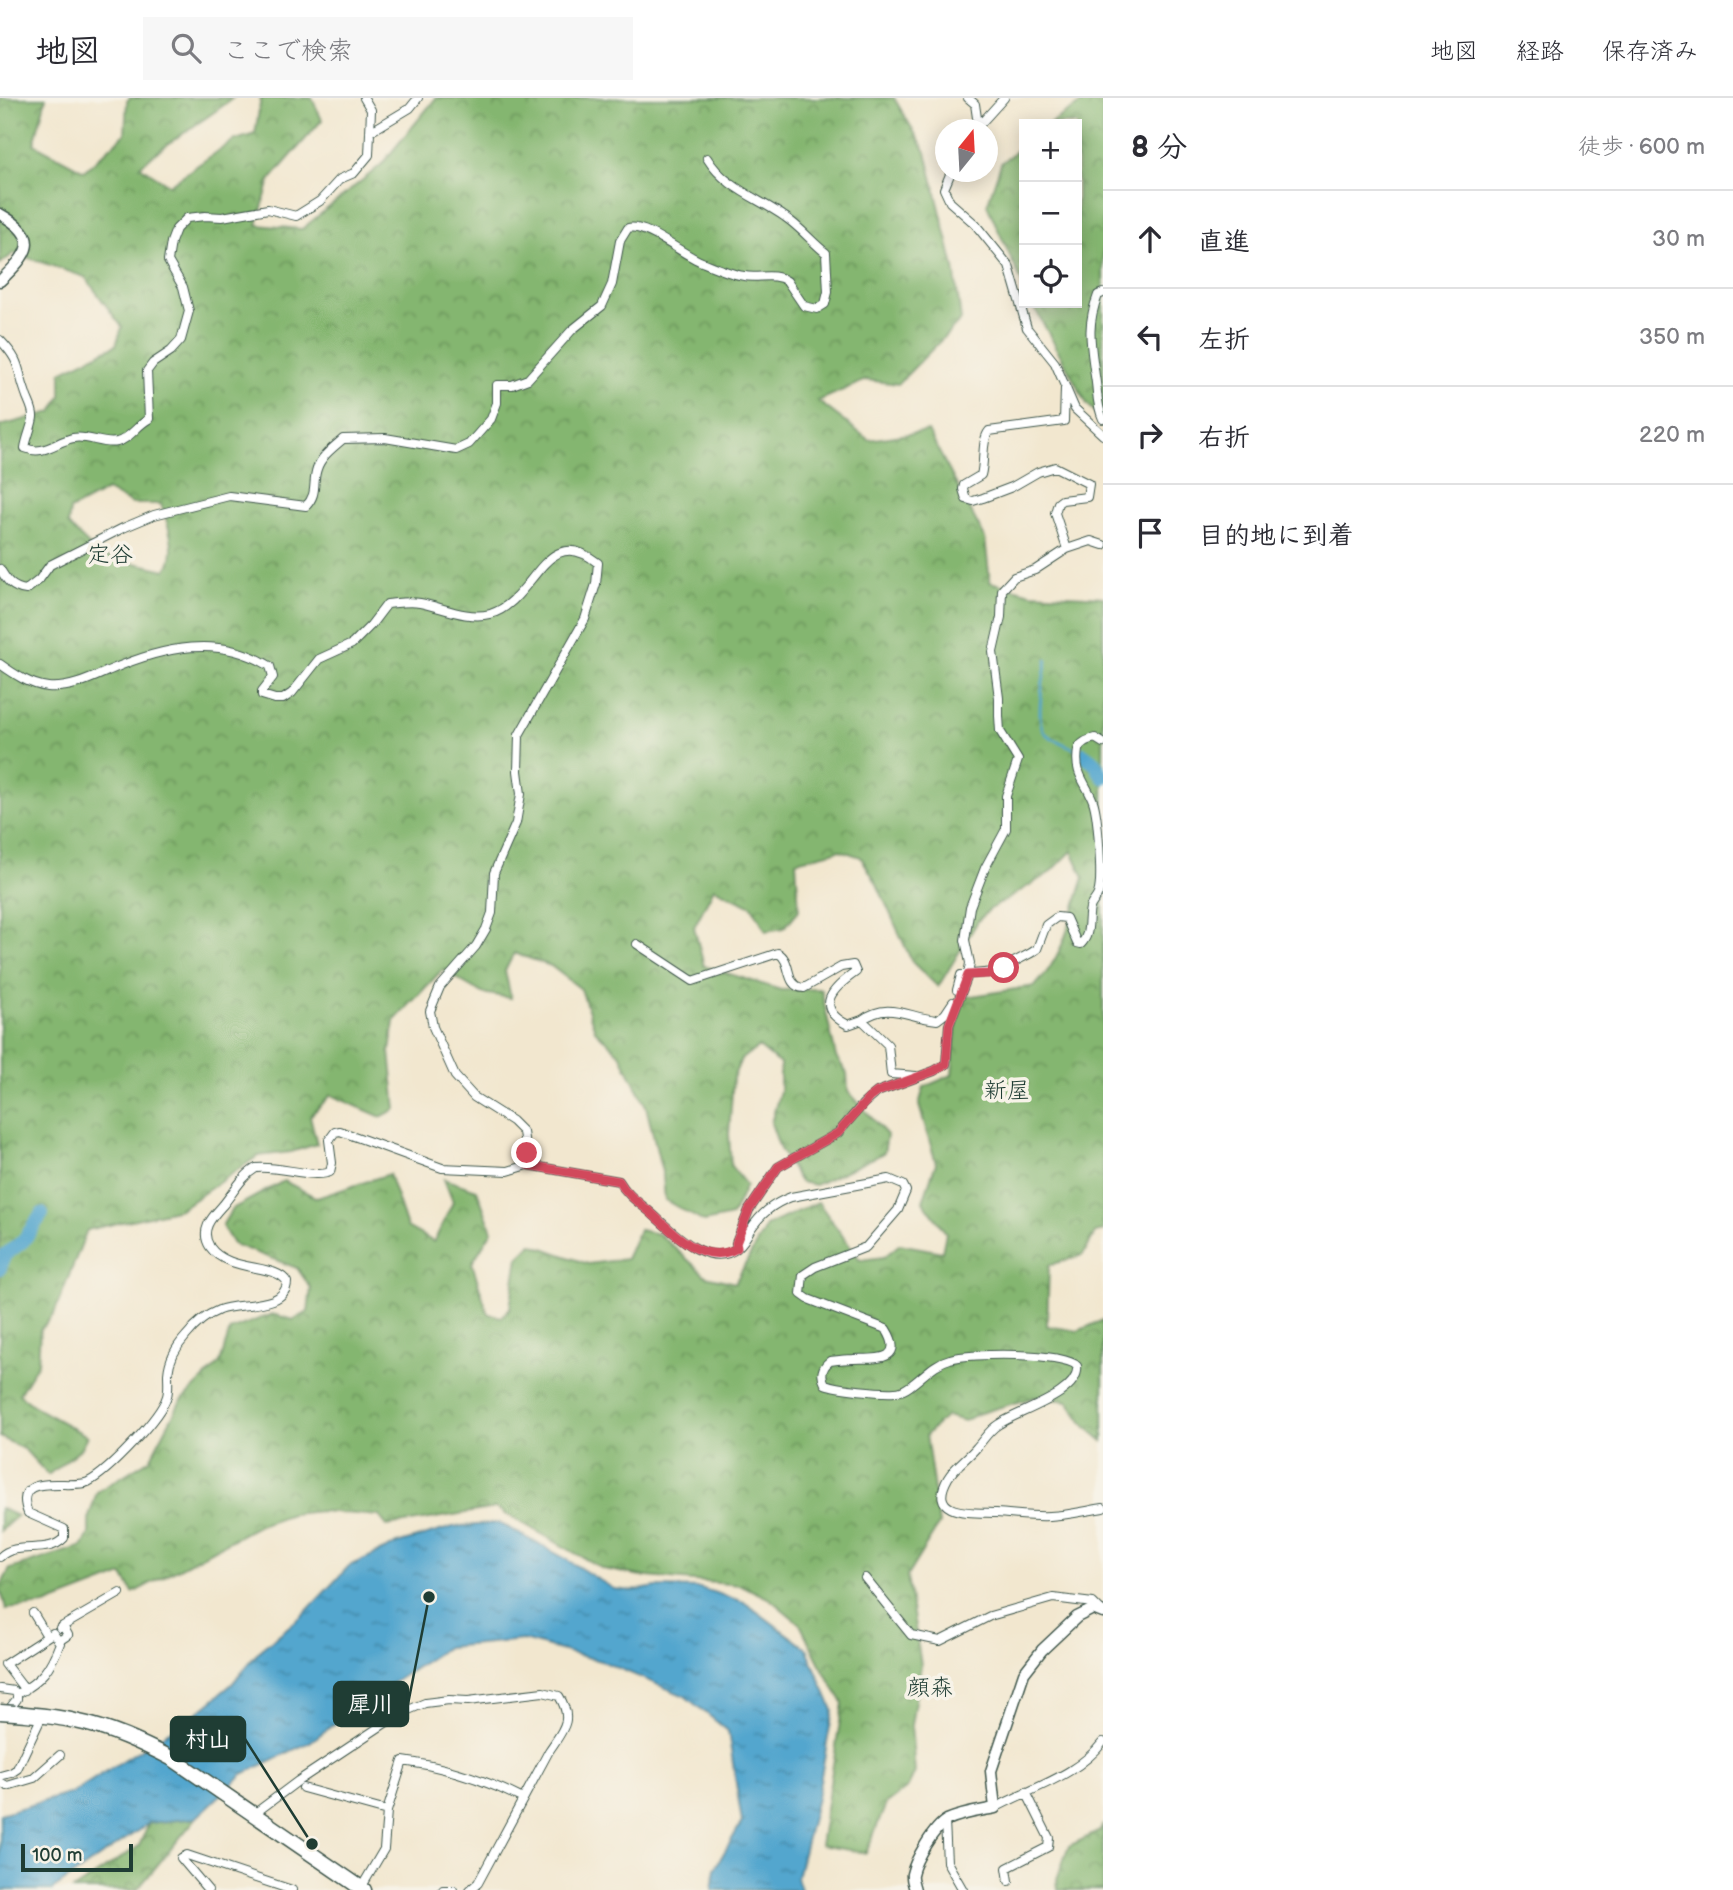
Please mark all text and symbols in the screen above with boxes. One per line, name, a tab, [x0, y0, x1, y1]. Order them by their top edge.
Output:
search box	[143, 17, 633, 80]
icon: search	[167, 29, 205, 67]
text: 地図	[35, 32, 101, 72]
text: ここで検索	[223, 36, 353, 67]
text: 地図	[1430, 37, 1478, 66]
text: 経路	[1516, 37, 1564, 66]
text: 保存済み	[1602, 37, 1698, 66]
north arrow	[935, 119, 998, 182]
map controls	[1019, 119, 1082, 308]
button: +	[1019, 119, 1082, 182]
text: 8 分	[1131, 130, 1187, 166]
text: 徒歩 · 600 m	[1578, 133, 1705, 161]
button: −	[1019, 182, 1082, 245]
icon: ahead	[1131, 220, 1169, 258]
text: 30 m	[1652, 225, 1705, 253]
text: 直進	[1198, 227, 1250, 258]
button: locate	[1019, 245, 1082, 308]
icon: left	[1131, 318, 1169, 356]
text: 350 m	[1639, 323, 1705, 351]
text: 左折	[1198, 325, 1250, 356]
icon: right	[1131, 416, 1169, 454]
text: 220 m	[1639, 421, 1705, 449]
text: 右折	[1198, 423, 1250, 454]
icon: arrive	[1131, 514, 1169, 552]
text: 目的地に到着	[1198, 521, 1354, 552]
district label: 定谷	[87, 541, 133, 569]
route start	[988, 952, 1019, 983]
district label: 新屋	[984, 1077, 1030, 1105]
route end	[511, 1137, 542, 1168]
district label: 顔森	[907, 1674, 953, 1702]
callout: 犀川	[334, 1682, 408, 1726]
text: 犀川	[348, 1691, 394, 1719]
callout: 村山	[171, 1717, 245, 1761]
text: 村山	[185, 1726, 231, 1754]
scale bar	[21, 1841, 133, 1873]
text: 100 m	[32, 1844, 83, 1867]

